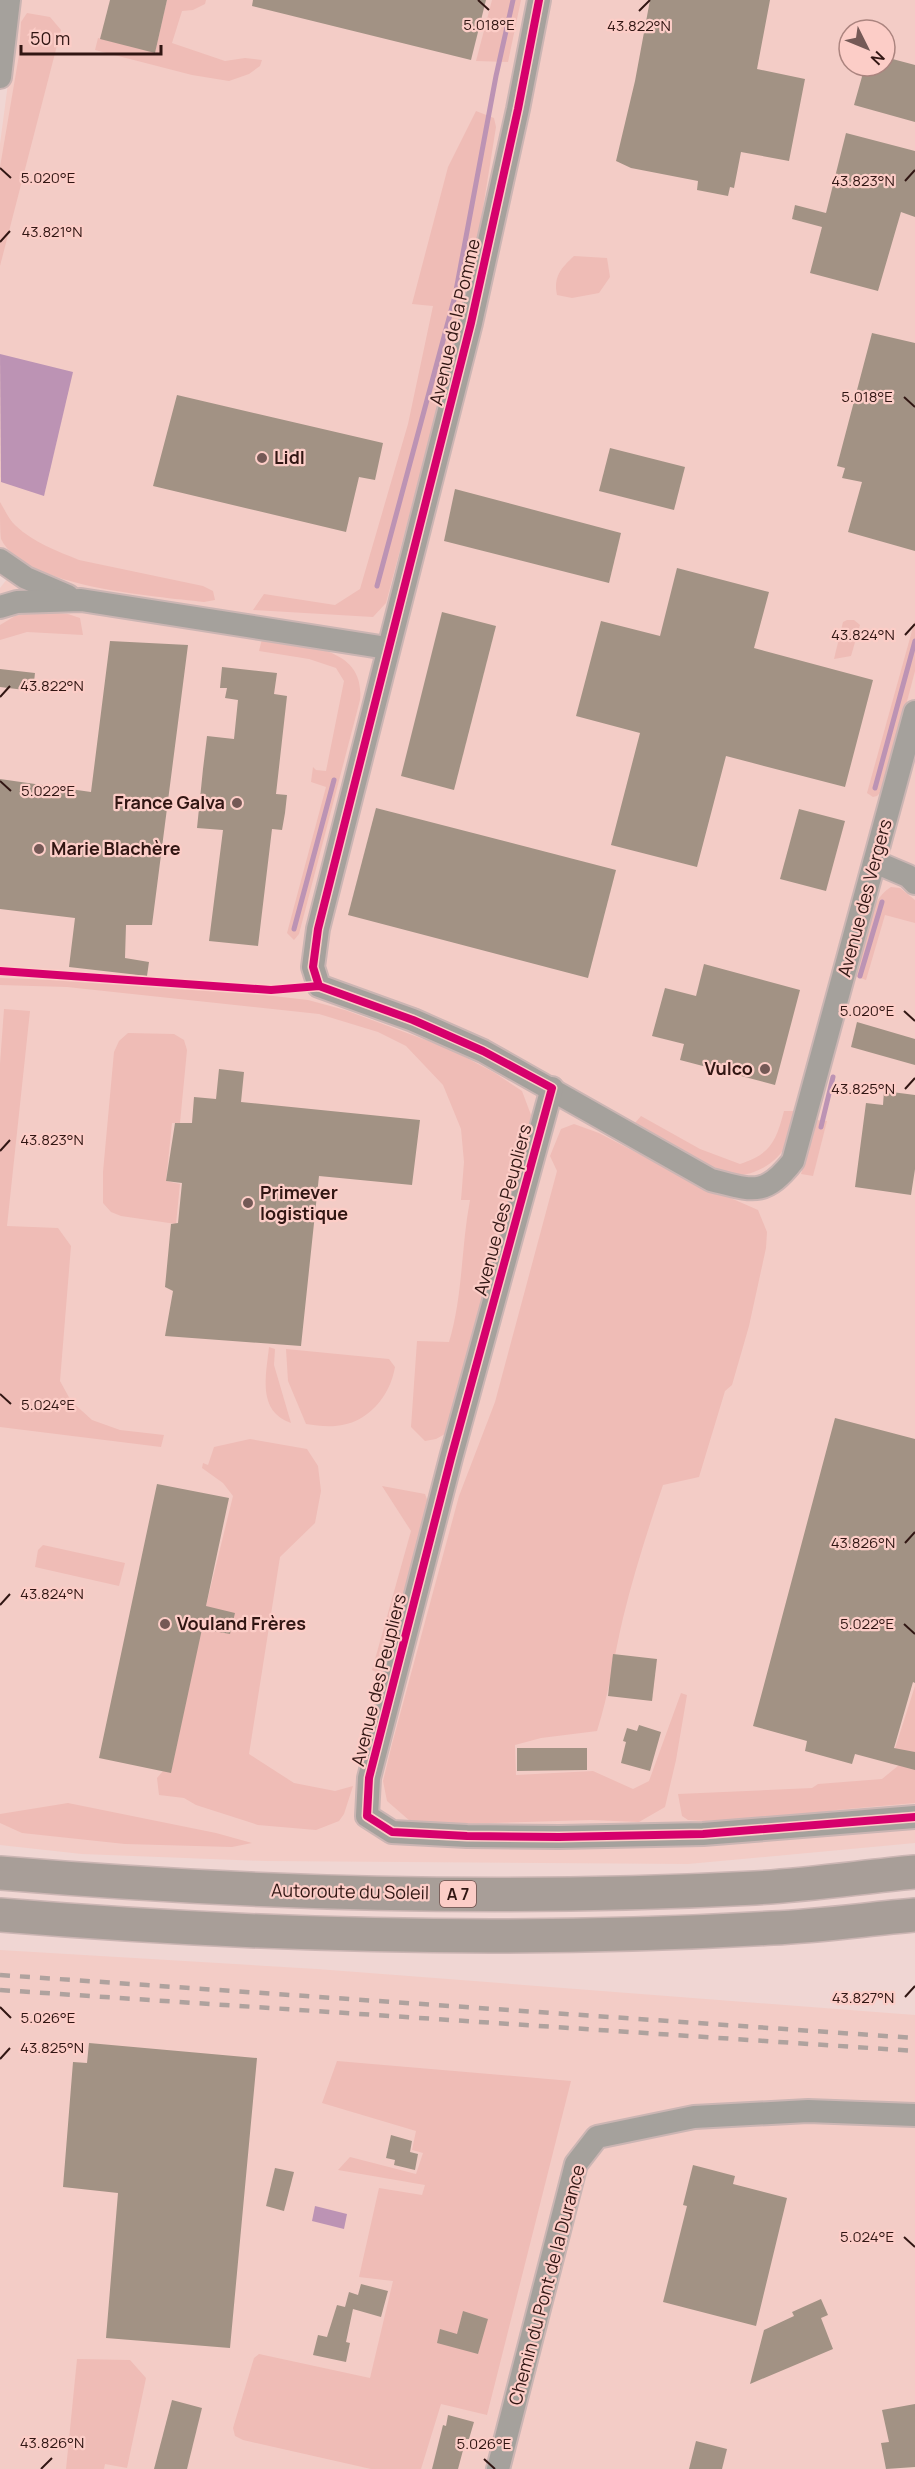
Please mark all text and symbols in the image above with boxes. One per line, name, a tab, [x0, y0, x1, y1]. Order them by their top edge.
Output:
text: 5.018°E	[463, 14, 515, 35]
text: 43.822°N	[607, 15, 671, 36]
scale bar	[21, 18, 160, 56]
north arrow	[837, 18, 897, 78]
text: 50 m	[30, 26, 70, 50]
text: N	[866, 47, 890, 70]
text: 5.020°E	[21, 167, 75, 188]
text: 43.823°N	[831, 170, 895, 191]
text: 43.821°N	[21, 221, 83, 242]
street label: Avenue de la Pomme	[423, 236, 485, 407]
text: 5.018°E	[841, 386, 893, 407]
place label: Lidl	[274, 445, 305, 469]
marker: Lidl	[255, 451, 269, 465]
text: 43.824°N	[831, 624, 895, 645]
text: 43.822°N	[20, 675, 84, 696]
text: 5.022°E	[21, 780, 75, 801]
place label: France Galva	[114, 790, 225, 814]
marker: France Galva	[230, 796, 244, 810]
street label: Avenue des Vergers	[831, 816, 897, 979]
place label: Marie Blachère	[51, 836, 181, 860]
marker: Marie Blachère	[32, 842, 46, 856]
text: 5.020°E	[840, 1000, 894, 1021]
place label: Vulco	[704, 1056, 753, 1080]
marker: Vulco	[758, 1062, 772, 1076]
text: 43.825°N	[831, 1078, 895, 1099]
street label: Avenue des Peupliers	[468, 1121, 536, 1298]
text: 43.823°N	[20, 1129, 84, 1150]
place label: Primever logistique	[260, 1180, 348, 1225]
marker: Primever logistique	[241, 1196, 255, 1210]
text: 5.024°E	[21, 1394, 75, 1415]
text: 43.826°N	[831, 1532, 895, 1553]
text: 43.824°N	[20, 1583, 84, 1604]
street label: Avenue des Peupliers	[345, 1591, 411, 1768]
place label: Vouland Frères	[177, 1611, 306, 1635]
text: 5.022°E	[840, 1613, 894, 1634]
marker: Vouland Frères	[158, 1617, 172, 1631]
street label: Autoroute du Soleil	[271, 1878, 429, 1904]
road number: A 7	[440, 1881, 476, 1907]
text: 43.827°N	[832, 1987, 894, 2008]
text: 5.026°E	[21, 2007, 75, 2028]
text: 43.825°N	[20, 2037, 84, 2058]
street label: Chemin du Pont de la Durance	[502, 2162, 590, 2408]
text: 5.024°E	[840, 2226, 894, 2247]
text: 43.826°N	[20, 2432, 84, 2453]
text: 5.026°E	[457, 2433, 511, 2454]

